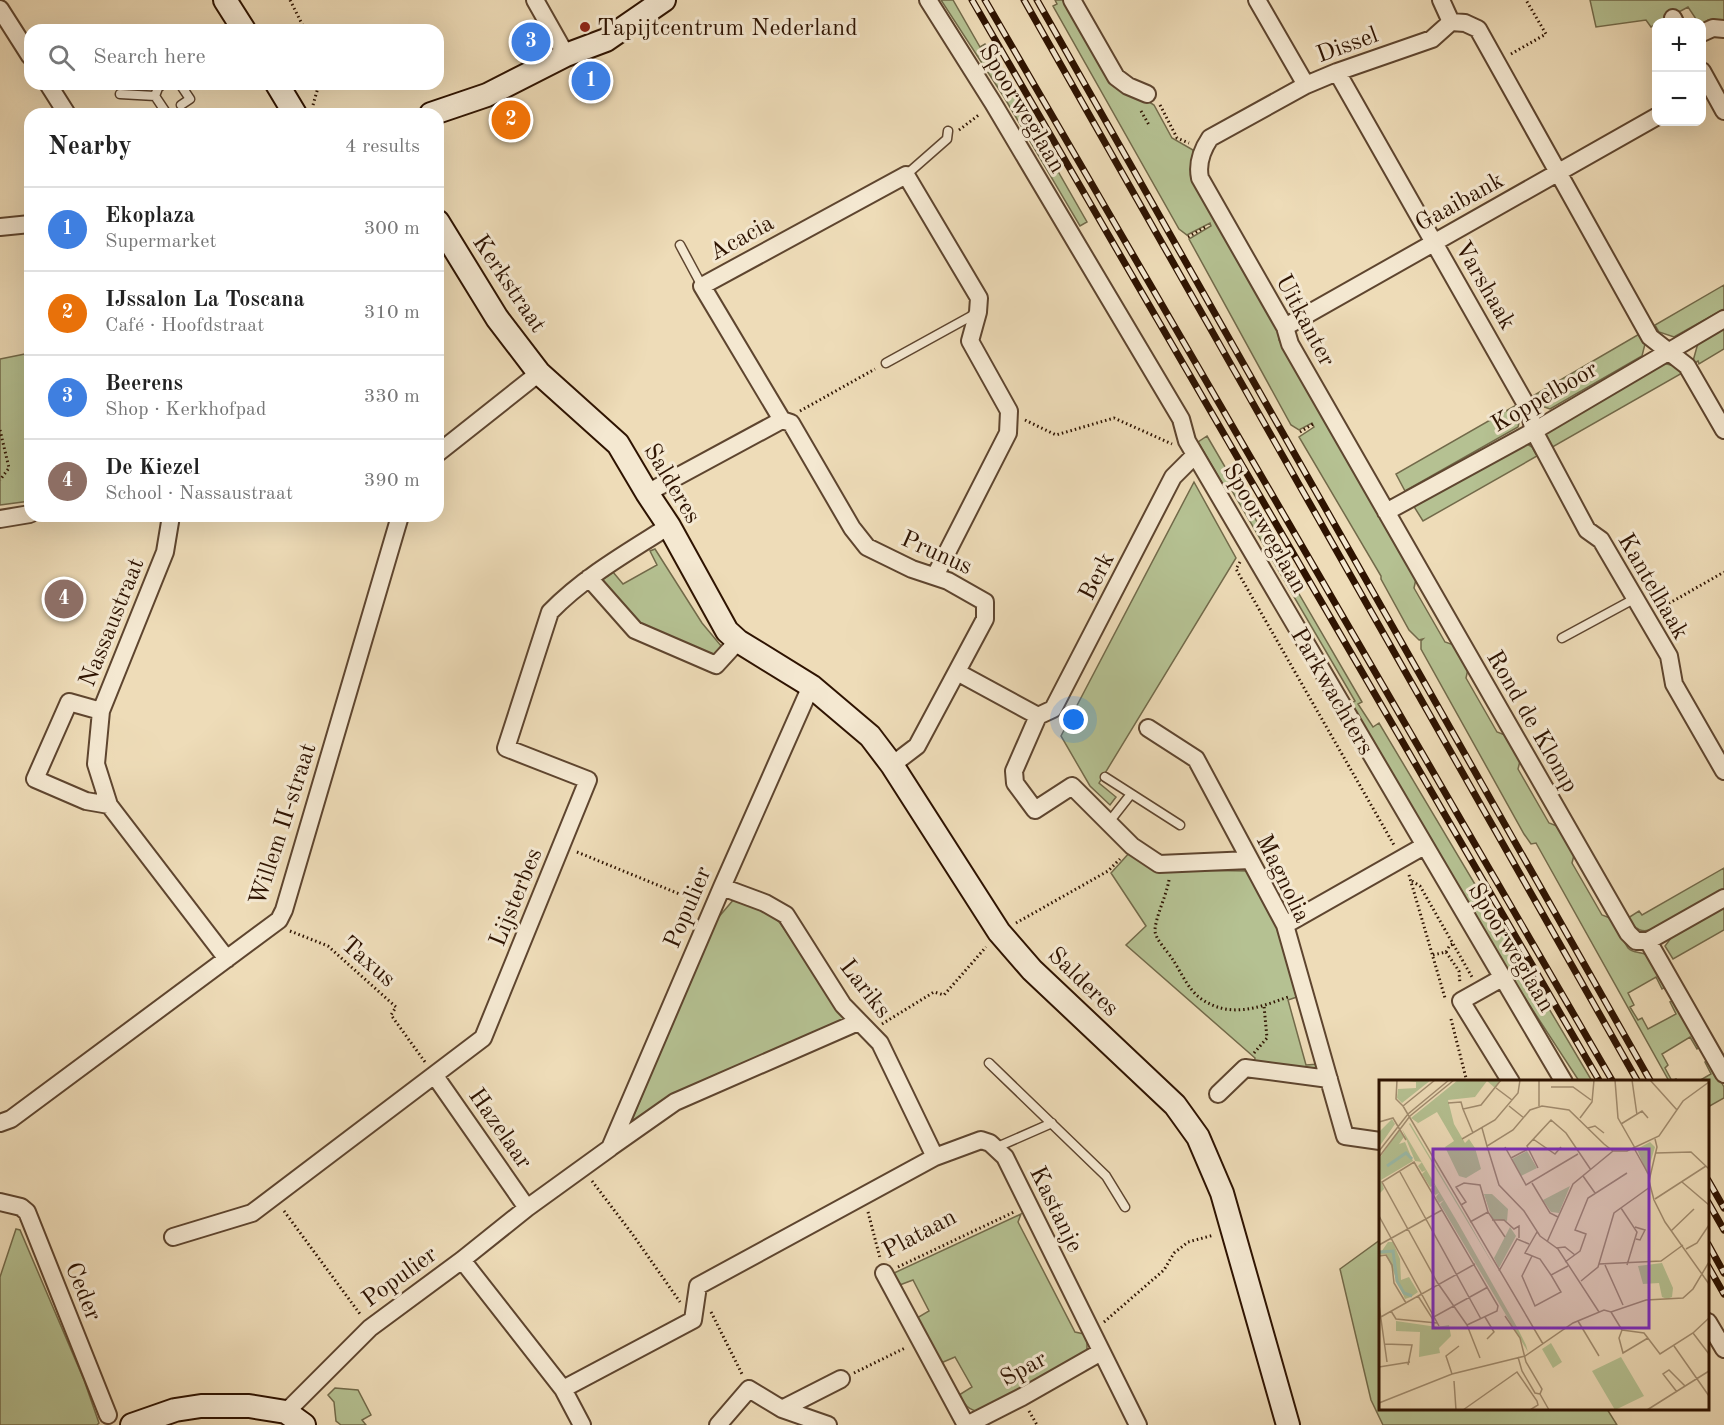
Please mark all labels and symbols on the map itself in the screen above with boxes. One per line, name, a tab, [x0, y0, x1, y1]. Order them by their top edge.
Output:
place label: Tapijtcentrum Nederland	[597, 17, 858, 41]
pin: 3	[512, 20, 550, 64]
marker: Tapijtcentrum Nederland	[578, 20, 592, 34]
street label: Dissel	[1314, 24, 1382, 68]
street label: Spoorweglaan	[974, 40, 1069, 178]
pin: 1	[572, 58, 610, 104]
pin: 2	[492, 98, 530, 142]
street label: Gaaibank	[1412, 169, 1508, 237]
street label: Acacia	[706, 211, 778, 266]
street label: Kerkstraat	[467, 231, 550, 337]
street label: Varshaak	[1449, 238, 1519, 334]
street label: Uitkanter	[1270, 271, 1338, 371]
street label: Koppelboor	[1488, 358, 1602, 438]
street label: Salderes	[638, 440, 704, 528]
street label: Spoorweglaan	[1217, 460, 1311, 598]
street label: Prunus	[897, 528, 975, 580]
street label: Kantelhaak	[1612, 530, 1692, 644]
street label: Berk	[1076, 549, 1120, 605]
street label: Nassaustraat	[76, 555, 150, 691]
pin: 4	[44, 576, 84, 622]
street label: Parkwachters	[1285, 624, 1377, 760]
street label: Rond de Klomp	[1481, 647, 1582, 797]
your location	[1059, 705, 1088, 734]
street label: Willem II-straat	[246, 740, 321, 909]
street label: Magnolia	[1251, 831, 1314, 927]
street label: Lijsterbes	[486, 845, 547, 950]
street label: Populier	[661, 863, 717, 952]
street label: Spoorweglaan	[1463, 879, 1558, 1017]
street label: Taxus	[336, 933, 400, 992]
street label: Salderes	[1043, 943, 1123, 1022]
street label: Lariks	[834, 955, 895, 1023]
inset map	[1379, 1080, 1709, 1410]
street label: Hazelaar	[463, 1084, 536, 1174]
street label: Kastanje	[1024, 1163, 1086, 1257]
street label: Plataan	[879, 1205, 961, 1264]
street label: Populier	[358, 1243, 442, 1313]
street label: Ceder	[60, 1259, 105, 1324]
street label: Spar	[997, 1347, 1051, 1392]

